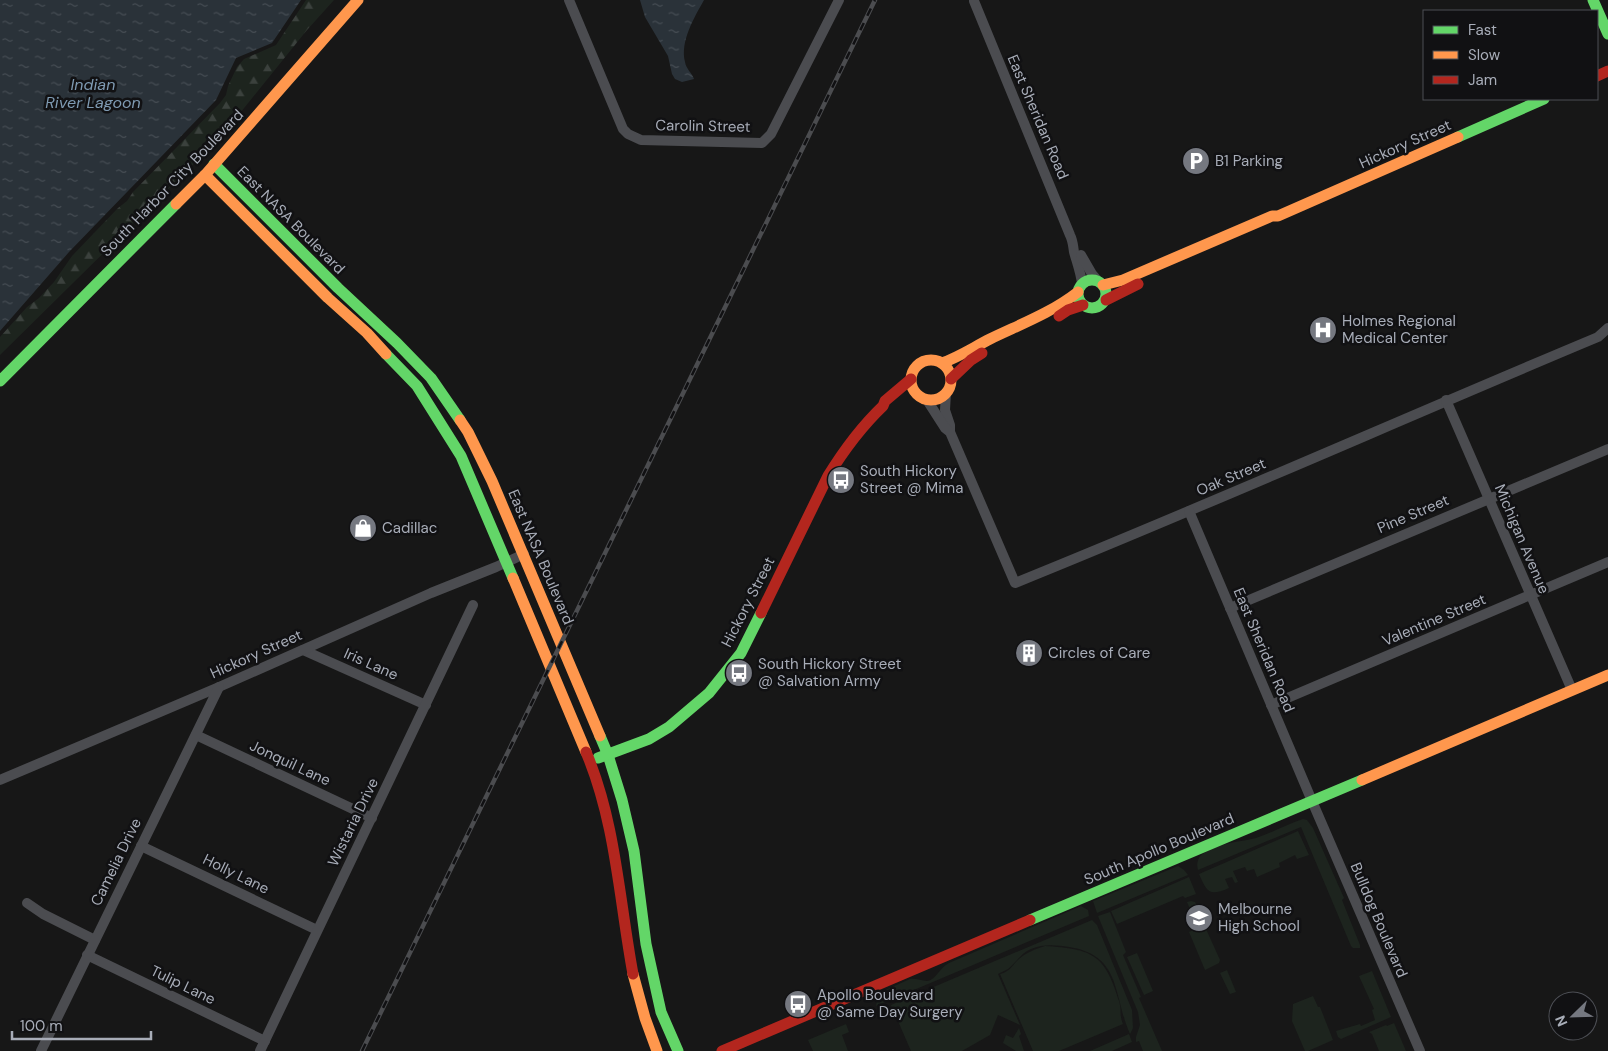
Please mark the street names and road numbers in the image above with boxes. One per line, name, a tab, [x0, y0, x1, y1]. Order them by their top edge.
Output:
street label: East Sheridan Road	[1003, 52, 1073, 182]
street label: South Harbor City Boulevard	[96, 105, 248, 261]
street label: Carolin Street	[655, 115, 751, 137]
street label: Hickory Street	[1356, 115, 1454, 173]
street label: East NASA Boulevard	[233, 162, 349, 278]
street label: Oak Street	[1193, 453, 1269, 501]
street label: Michigan Avenue	[1490, 481, 1554, 597]
street label: East NASA Boulevard	[503, 486, 579, 628]
street label: Pine Street	[1374, 490, 1452, 538]
street label: Hickory Street	[717, 553, 779, 651]
street label: East Sheridan Road	[1229, 585, 1299, 715]
street label: Valentine Street	[1379, 589, 1489, 651]
street label: Hickory Street	[207, 625, 305, 683]
street label: Iris Lane	[341, 643, 401, 685]
street label: Jonquil Lane	[246, 736, 334, 790]
street label: Wistaria Drive	[323, 774, 383, 870]
street label: South Apollo Boulevard	[1081, 808, 1237, 890]
street label: Camelia Drive	[86, 815, 146, 909]
street label: Holly Lane	[200, 849, 272, 899]
street label: Bulldog Boulevard	[1346, 859, 1412, 981]
street label: Tulip Lane	[147, 961, 219, 1009]

